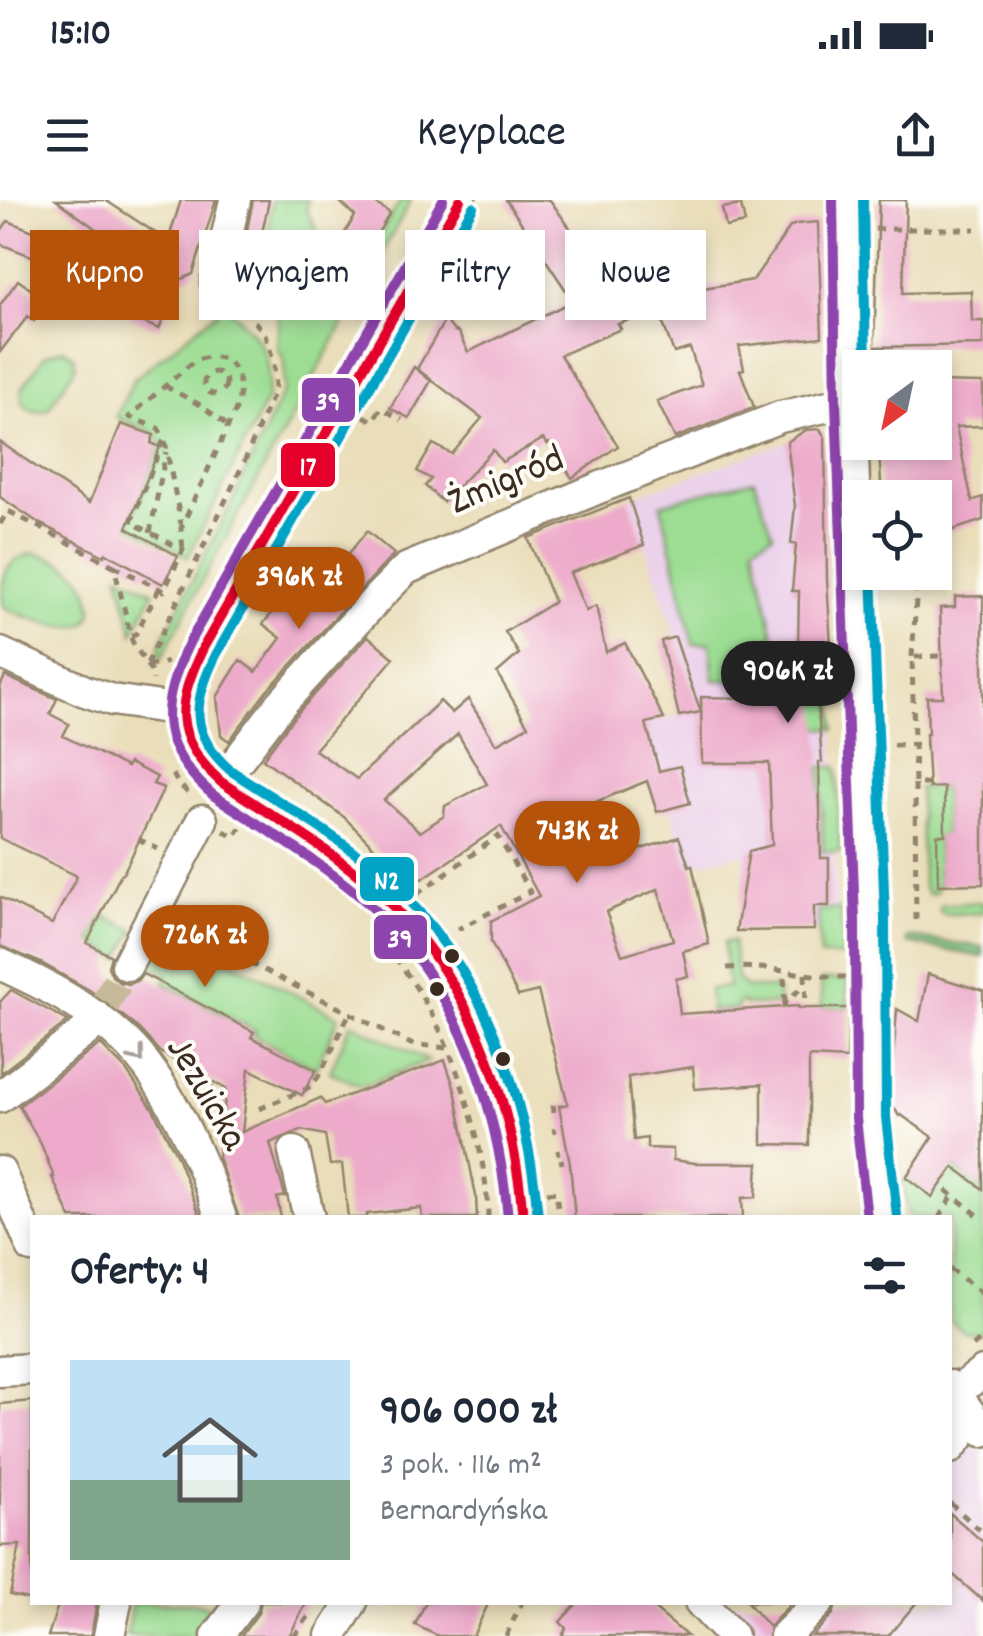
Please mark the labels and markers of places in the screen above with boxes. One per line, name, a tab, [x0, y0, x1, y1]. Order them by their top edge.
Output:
pin: 396K zł	[207, 547, 391, 632]
pin: 906K zł	[696, 641, 880, 726]
pin: 743K zł	[485, 801, 669, 886]
pin: 726K zł	[113, 905, 297, 990]
unlabelled marker	[442, 946, 462, 966]
unlabelled marker	[427, 979, 447, 999]
unlabelled marker	[493, 1049, 513, 1069]

